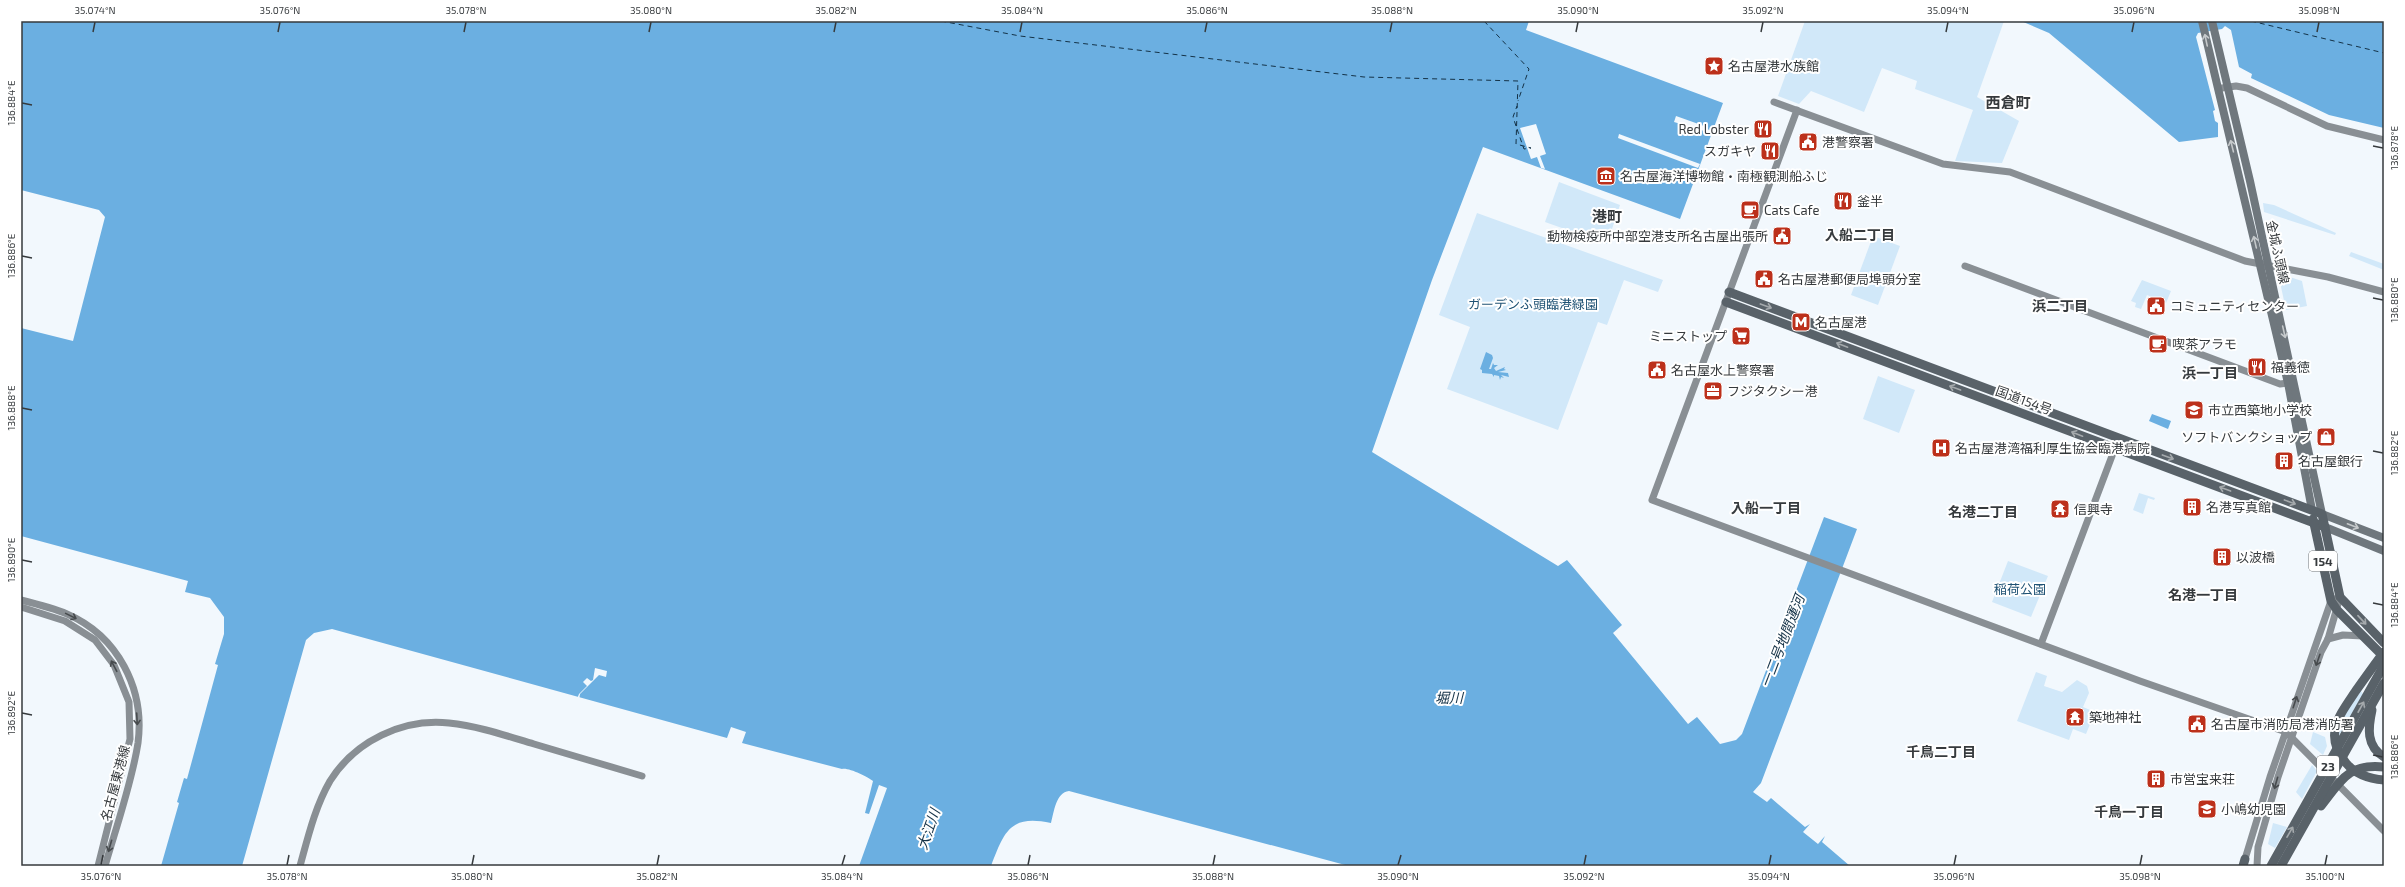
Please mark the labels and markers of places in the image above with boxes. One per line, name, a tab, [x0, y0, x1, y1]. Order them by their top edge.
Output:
place icon: 名古屋港水族館	[1703, 55, 1725, 77]
place label: 名古屋港水族館	[1728, 58, 1819, 74]
restaurant icon: Red Lobster	[1752, 118, 1774, 140]
place label: Red Lobster	[1679, 121, 1749, 137]
public building icon: 港警察署	[1797, 131, 1819, 153]
place label: 港警察署	[1822, 134, 1874, 150]
restaurant icon: スガキヤ	[1759, 140, 1781, 162]
place label: スガキヤ	[1704, 143, 1756, 159]
museum icon: 名古屋海洋博物館・南極観測船ふじ	[1595, 165, 1617, 187]
place label: 名古屋海洋博物館・南極観測船ふじ	[1620, 168, 1828, 184]
restaurant icon: 釜半	[1832, 190, 1854, 212]
place label: 釜半	[1857, 193, 1883, 209]
cafe icon: Cats Cafe	[1739, 199, 1761, 221]
place label: Cats Cafe	[1764, 202, 1819, 218]
public building icon: 動物検疫所中部空港支所名古屋出張所	[1771, 225, 1793, 247]
place label: 動物検疫所中部空港支所名古屋出張所	[1547, 228, 1768, 244]
public building icon: 名古屋港郵便局埠頭分室	[1753, 268, 1775, 290]
place label: 名古屋港郵便局埠頭分室	[1778, 271, 1921, 287]
public building icon: コミュニティセンター	[2145, 295, 2167, 317]
place label: コミュニティセンター	[2170, 298, 2299, 314]
metro station icon: 名古屋港	[1790, 311, 1812, 333]
place label: 名古屋港	[1815, 314, 1867, 330]
supermarket icon: ミニストップ	[1730, 325, 1752, 347]
place label: ミニストップ	[1649, 328, 1727, 344]
cafe icon: 喫茶アラモ	[2147, 333, 2169, 355]
place label: 喫茶アラモ	[2172, 336, 2237, 352]
restaurant icon: 福義徳	[2246, 356, 2268, 378]
public building icon: 名古屋水上警察署	[1646, 359, 1668, 381]
place label: 福義徳	[2271, 359, 2310, 375]
place label: 名古屋水上警察署	[1671, 362, 1775, 378]
office icon: フジタクシー港	[1702, 380, 1724, 402]
place label: フジタクシー港	[1727, 383, 1818, 399]
school or university icon: 市立西築地小学校	[2183, 399, 2205, 421]
place label: 市立西築地小学校	[2208, 402, 2312, 418]
shop icon: ソフトバンクショップ	[2315, 426, 2337, 448]
place label: ソフトバンクショップ	[2181, 429, 2312, 445]
hospital icon: 名古屋港湾福利厚生協会臨港病院	[1930, 437, 1952, 459]
place label: 名古屋港湾福利厚生協会臨港病院	[1955, 440, 2150, 456]
building icon: 名古屋銀行	[2273, 450, 2295, 472]
place label: 名古屋銀行	[2298, 453, 2363, 469]
building icon: 名港写真館	[2181, 496, 2203, 518]
temple icon: 信興寺	[2049, 498, 2071, 520]
place label: 名港写真館	[2206, 499, 2271, 515]
place label: 信興寺	[2074, 501, 2113, 517]
building icon: 以波橋	[2211, 546, 2233, 568]
place label: 以波橋	[2236, 549, 2275, 565]
temple icon: 築地神社	[2064, 706, 2086, 728]
place label: 築地神社	[2089, 709, 2141, 725]
public building icon: 名古屋市消防局港消防署	[2186, 713, 2208, 735]
place label: 名古屋市消防局港消防署	[2211, 716, 2354, 732]
building icon: 市営宝来荘	[2145, 768, 2167, 790]
place label: 市営宝来荘	[2170, 771, 2235, 787]
school or university icon: 小嶋幼児園	[2196, 798, 2218, 820]
place label: 小嶋幼児園	[2221, 801, 2286, 817]

